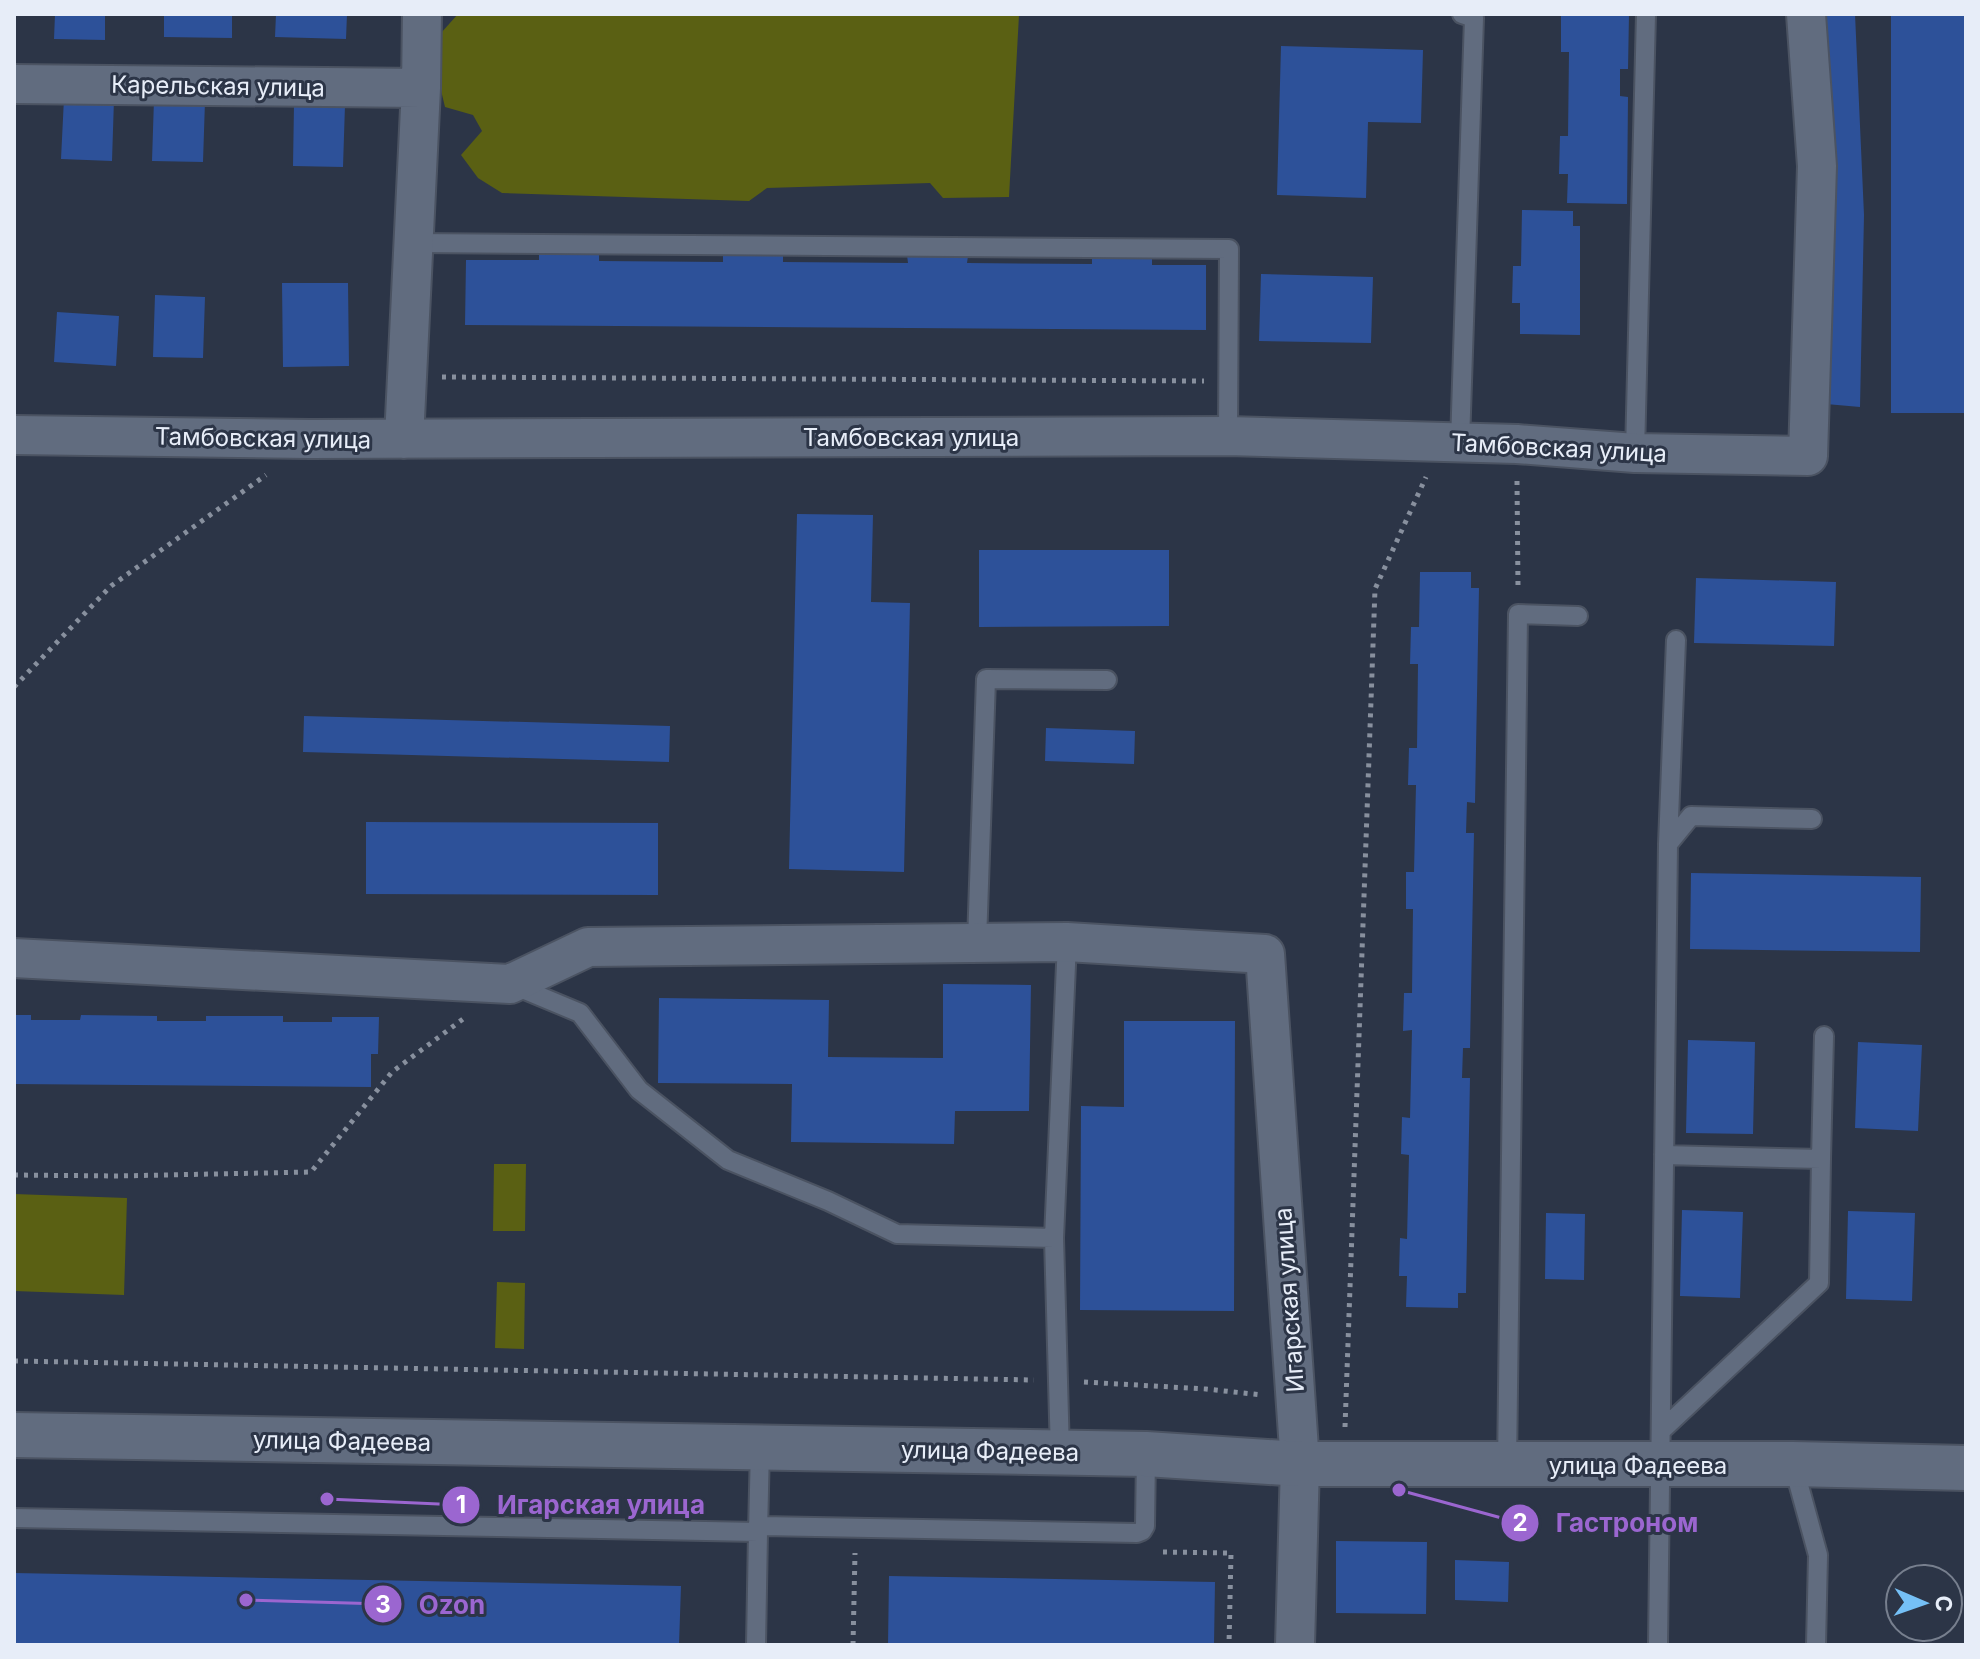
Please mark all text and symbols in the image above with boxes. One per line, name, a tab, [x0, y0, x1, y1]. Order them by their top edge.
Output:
street label: Карельская улица	[111, 70, 325, 102]
street label: Тамбовская улица	[155, 422, 371, 454]
street label: Тамбовская улица	[803, 423, 1019, 452]
street label: Тамбовская улица	[1450, 428, 1668, 468]
street label: Игарская улица	[1268, 1207, 1310, 1393]
street label: улица Фадеева	[253, 1425, 431, 1457]
street label: улица Фадеева	[901, 1435, 1079, 1467]
street label: улица Фадеева	[1549, 1451, 1727, 1480]
callout: Игарская улица	[441, 1480, 721, 1530]
text: Игарская улица	[497, 1489, 705, 1520]
text: 1	[456, 1490, 466, 1519]
callout: Гастроном	[1500, 1498, 1714, 1548]
text: Гастроном	[1556, 1507, 1698, 1538]
text: 2	[1512, 1508, 1528, 1537]
north arrow	[1884, 1563, 1964, 1643]
callout: Ozon	[363, 1579, 502, 1629]
text: Ozon	[419, 1589, 485, 1620]
text: 3	[375, 1590, 391, 1619]
text: С	[1931, 1595, 1957, 1612]

